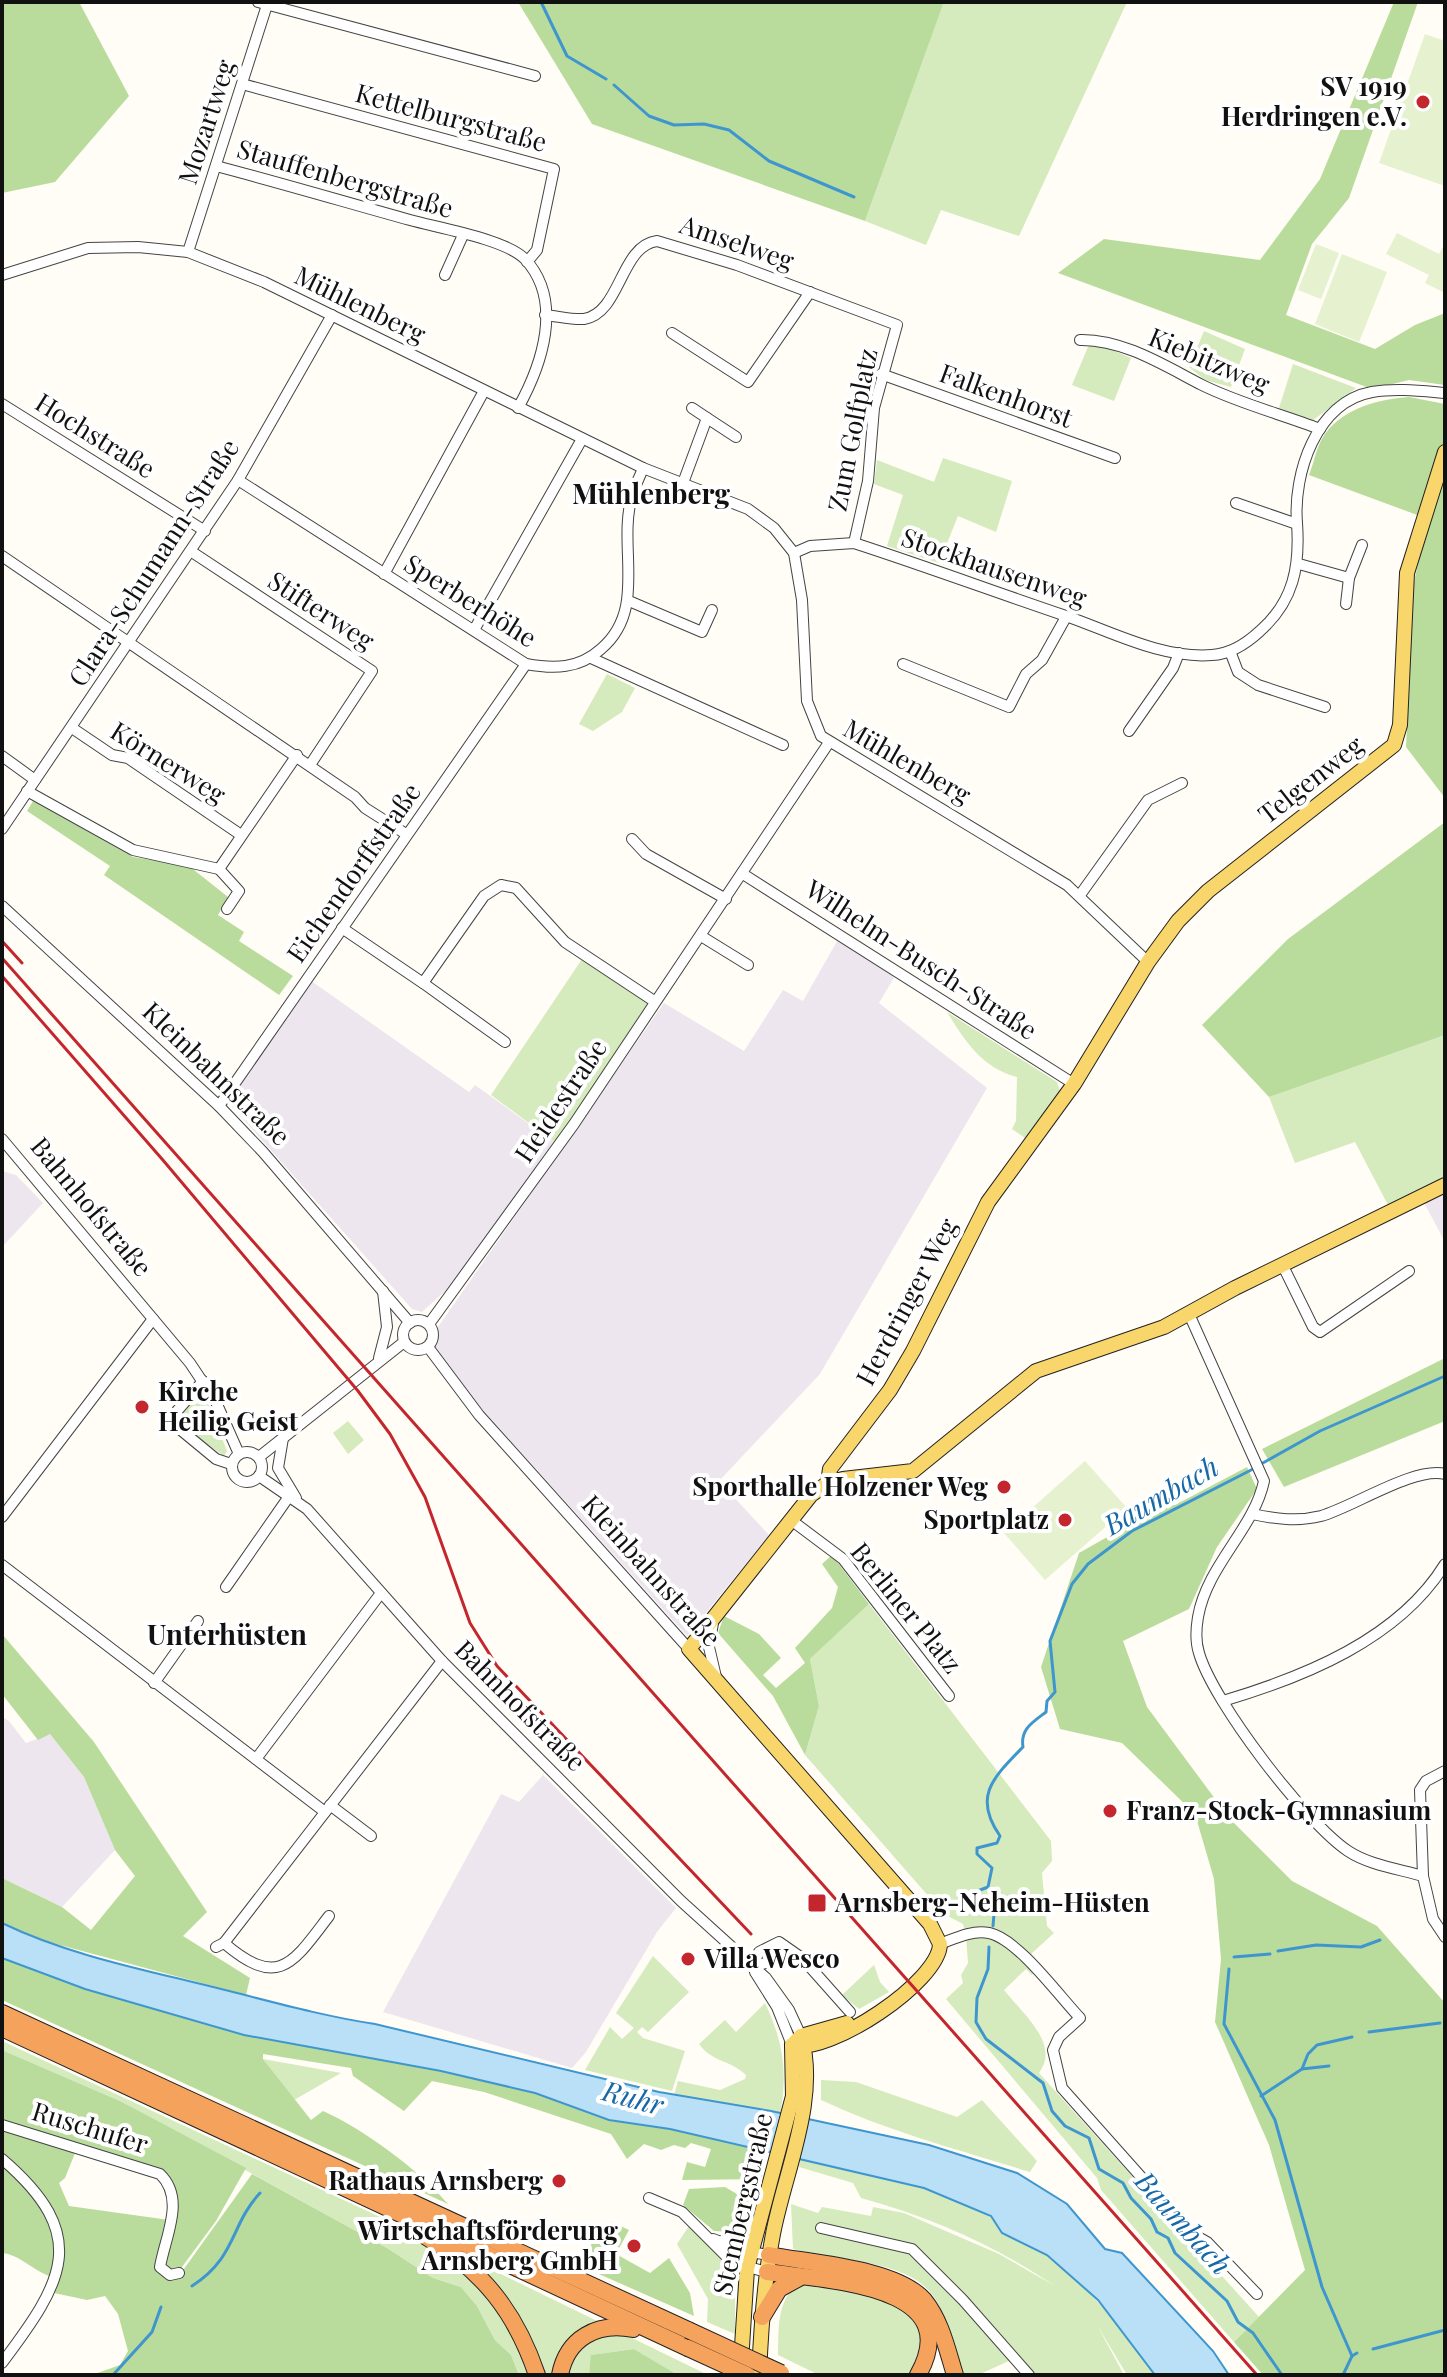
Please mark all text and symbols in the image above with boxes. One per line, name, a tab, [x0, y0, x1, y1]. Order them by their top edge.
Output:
street label: Mozartweg	[169, 54, 242, 188]
place label: SV 1919 Herdringen e.V.	[1221, 68, 1407, 133]
street label: Kettelburgstraße	[352, 74, 551, 159]
marker: SV 1919 Herdringen e.V.	[1414, 93, 1432, 111]
street label: Stauffenbergstraße	[233, 130, 458, 225]
street label: Amselweg	[675, 205, 799, 277]
street label: Mühlenberg	[289, 257, 432, 351]
street label: Kiebitzweg	[1144, 318, 1276, 401]
street label: Zum Golfplatz	[819, 345, 884, 514]
street label: Falkenhorst	[935, 354, 1079, 435]
street label: Hochstraße	[29, 384, 162, 485]
street label: Clara-Schumann-Straße	[60, 432, 246, 693]
district label: Mühlenberg	[572, 474, 731, 511]
street label: Stockhausenweg	[897, 518, 1092, 615]
street label: Sperberhöhe	[398, 545, 544, 654]
street label: Stifterweg	[262, 562, 382, 657]
street label: Mühlenberg	[838, 710, 978, 811]
street label: Körnerweg	[104, 713, 233, 811]
street label: Telgenweg	[1250, 727, 1370, 831]
street label: Eichendorffstraße	[278, 775, 428, 969]
street label: Wilhelm-Busch-Straße	[799, 870, 1044, 1047]
street label: Kleinbahnstraße	[136, 993, 298, 1152]
street label: Heidestraße	[506, 1032, 614, 1169]
street label: Bahnhofstraße	[24, 1129, 161, 1283]
street label: Herdringer Weg	[847, 1211, 965, 1391]
place label: Kirche Heilig Geist	[158, 1373, 299, 1438]
marker: Kirche Heilig Geist	[133, 1398, 151, 1416]
water label: Baumbach	[1095, 1447, 1224, 1543]
place label: Sporthalle Holzener Weg	[692, 1468, 989, 1503]
marker: Sporthalle Holzener Weg	[995, 1478, 1013, 1496]
street label: Kleinbahnstraße	[575, 1487, 730, 1653]
place label: Sportplatz	[924, 1501, 1049, 1536]
marker: Sportplatz	[1056, 1511, 1074, 1529]
street label: Berliner Platz	[844, 1534, 971, 1680]
district label: Unterhüsten	[147, 1615, 307, 1652]
street label: Bahnhofstraße	[448, 1632, 594, 1778]
place label: Franz-Stock-Gymnasium	[1126, 1792, 1432, 1827]
marker: Franz-Stock-Gymnasium	[1101, 1802, 1119, 1820]
place label: Arnsberg-Neheim-Hüsten	[834, 1884, 1150, 1919]
marker: Arnsberg-Neheim-Hüsten	[806, 1892, 828, 1914]
place label: Villa Wesco	[703, 1940, 840, 1975]
marker: Villa Wesco	[679, 1950, 697, 1968]
water label: Ruhr	[598, 2070, 669, 2123]
street label: Ruschufer	[28, 2092, 153, 2161]
street label: Stembergstraße	[704, 2109, 780, 2298]
place label: Rathaus Arnsberg	[328, 2162, 544, 2197]
water label: Baumbach	[1127, 2162, 1240, 2281]
marker: Rathaus Arnsberg	[550, 2172, 568, 2190]
place label: Wirtschaftsförderung Arnsberg GmbH	[357, 2212, 619, 2277]
marker: Wirtschaftsförderung Arnsberg GmbH	[625, 2237, 643, 2255]

